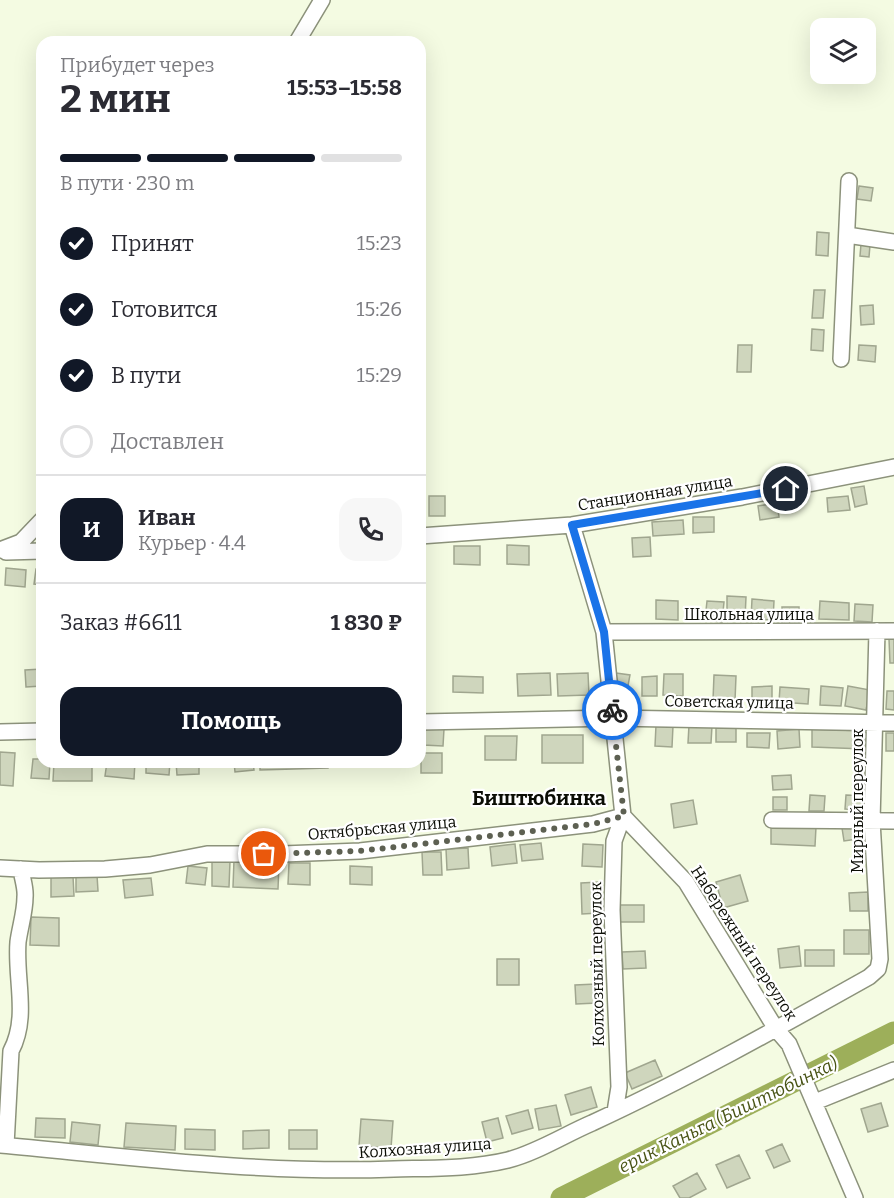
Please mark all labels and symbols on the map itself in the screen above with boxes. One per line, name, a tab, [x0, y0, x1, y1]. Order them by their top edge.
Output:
pin	[760, 463, 811, 514]
street label: Станционная улица	[576, 471, 734, 515]
street label: Школьная улица	[684, 605, 814, 624]
courier	[582, 680, 642, 740]
street label: Советская улица	[664, 691, 794, 713]
street label: Мирный переулок	[848, 728, 867, 873]
district label: Биштюбинка	[472, 786, 606, 810]
street label: Октябрьская улица	[307, 812, 457, 844]
pin	[238, 828, 289, 879]
street label: Набережный переулок	[687, 862, 802, 1024]
street label: Колхозный переулок	[586, 881, 608, 1046]
water label: ерик Каньга (Биштюбинка)	[615, 1052, 842, 1178]
street label: Колхозная улица	[358, 1134, 492, 1162]

